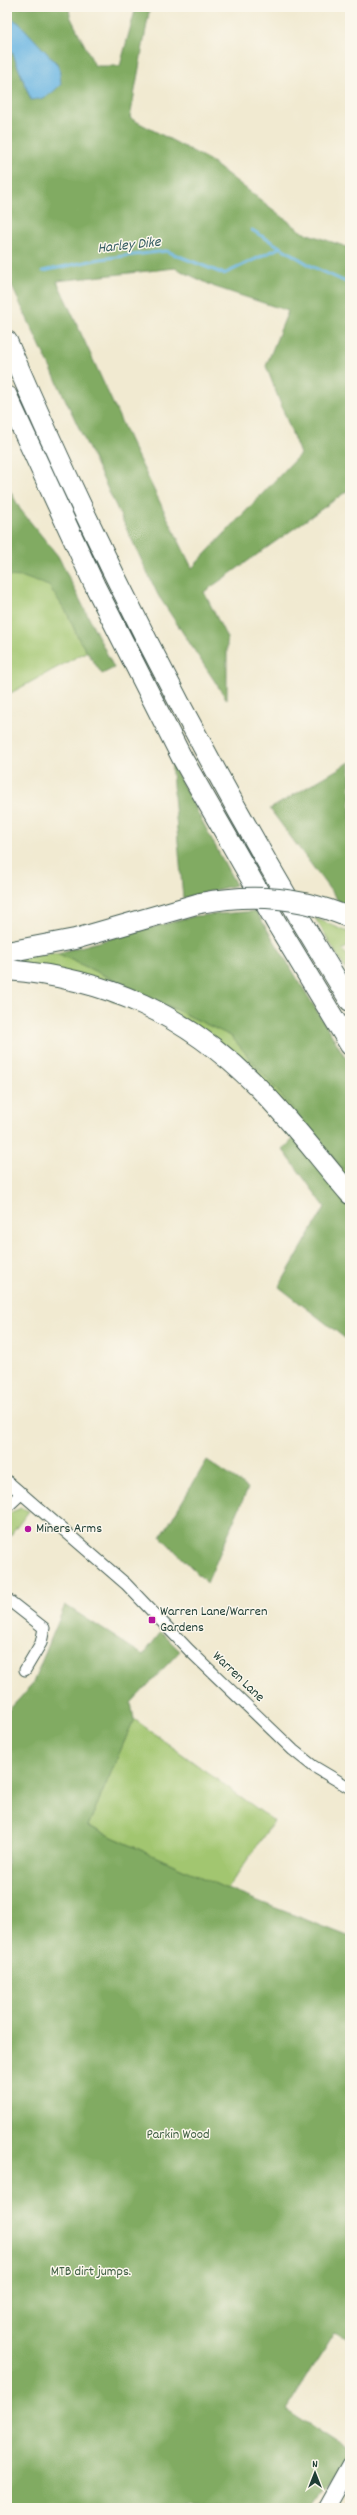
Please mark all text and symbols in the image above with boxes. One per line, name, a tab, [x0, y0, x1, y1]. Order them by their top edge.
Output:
water label: Harley Dike	[96, 232, 163, 260]
place label: Miners Arms	[36, 1519, 102, 1539]
marker: Miners Arms	[23, 1524, 33, 1534]
place label: Warren Lane/Warren Gardens	[160, 1602, 267, 1638]
marker: Warren Lane/Warren Gardens	[147, 1615, 157, 1625]
street label: Warren Lane	[207, 1647, 269, 1707]
park label: Parkin Wood	[146, 2125, 210, 2145]
park label: MTB dirt jumps.	[51, 2262, 131, 2282]
north arrow	[295, 2453, 335, 2493]
text: N	[312, 2457, 318, 2473]

